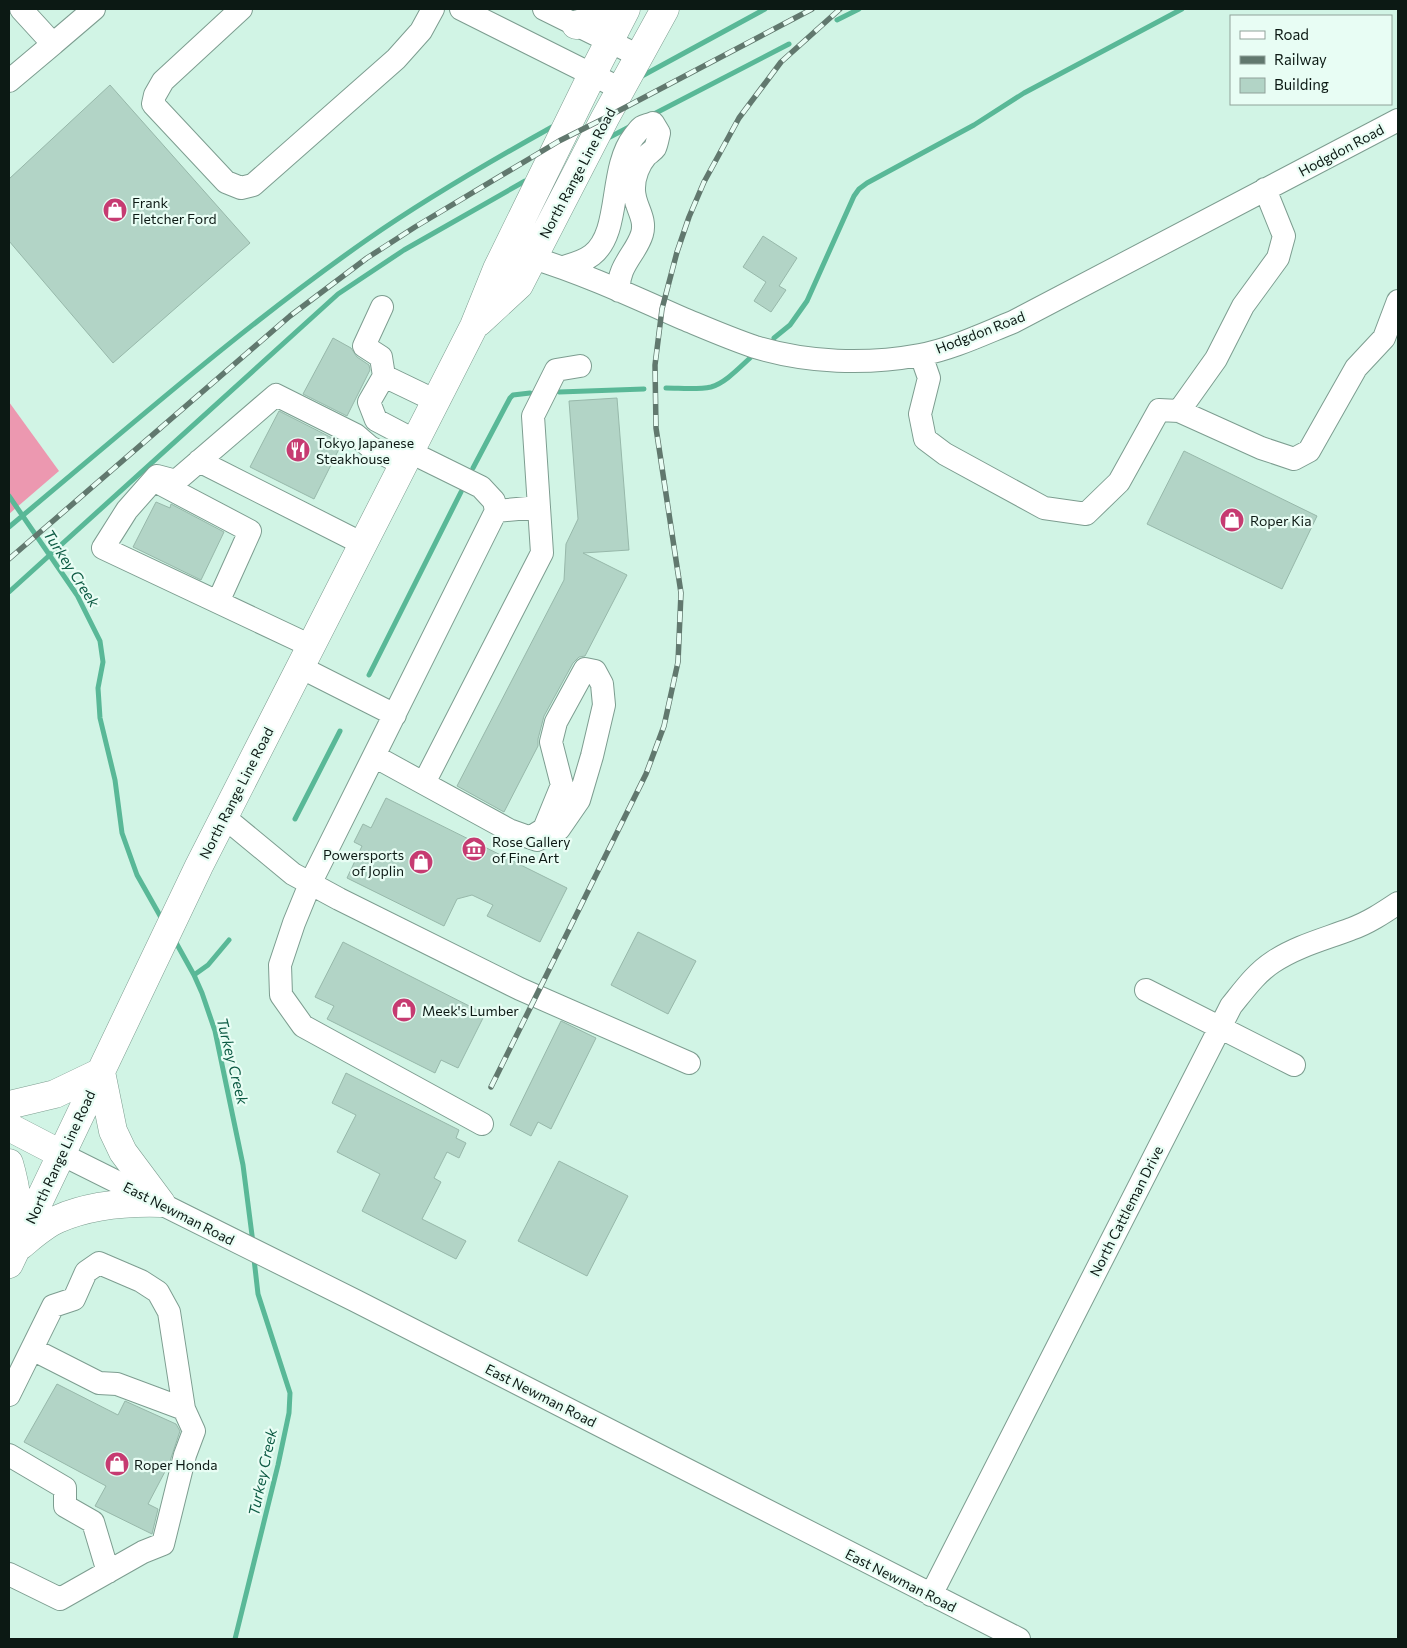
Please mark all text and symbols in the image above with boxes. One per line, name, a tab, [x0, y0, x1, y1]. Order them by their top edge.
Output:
legend	[1230, 15, 1392, 105]
text: Road	[1274, 25, 1309, 43]
text: Railway	[1274, 50, 1327, 68]
text: Building	[1274, 75, 1329, 93]
street label: North Range Line Road	[535, 105, 619, 241]
street label: Hodgdon Road	[1295, 120, 1387, 180]
place label: Frank Fletcher Ford	[132, 194, 217, 227]
shop icon: Frank Fletcher Ford	[102, 197, 128, 223]
street label: Hodgdon Road	[933, 307, 1027, 357]
place label: Tokyo Japanese Steakhouse	[316, 434, 414, 467]
restaurant icon: Tokyo Japanese Steakhouse	[285, 437, 311, 463]
shop icon: Roper Kia	[1219, 507, 1245, 533]
place label: Roper Kia	[1250, 512, 1312, 529]
water label: Turkey Creek	[40, 526, 104, 611]
street label: North Range Line Road	[195, 724, 277, 862]
place label: Rose Gallery of Fine Art	[492, 833, 571, 866]
museum icon: Rose Gallery of Fine Art	[461, 836, 487, 862]
place label: Powersports of Joplin	[323, 846, 404, 879]
shop icon: Powersports of Joplin	[408, 849, 434, 875]
shop icon: Meek's Lumber	[391, 997, 417, 1023]
place label: Meek's Lumber	[422, 1002, 519, 1019]
water label: Turkey Creek	[214, 1016, 253, 1107]
street label: North Range Line Road	[22, 1087, 98, 1227]
street label: North Cattleman Drive	[1086, 1143, 1166, 1279]
street label: East Newman Road	[121, 1178, 237, 1248]
street label: East Newman Road	[483, 1360, 599, 1430]
water label: Turkey Creek	[244, 1426, 280, 1517]
shop icon: Roper Honda	[104, 1451, 130, 1477]
place label: Roper Honda	[134, 1456, 218, 1473]
street label: East Newman Road	[843, 1545, 959, 1615]

